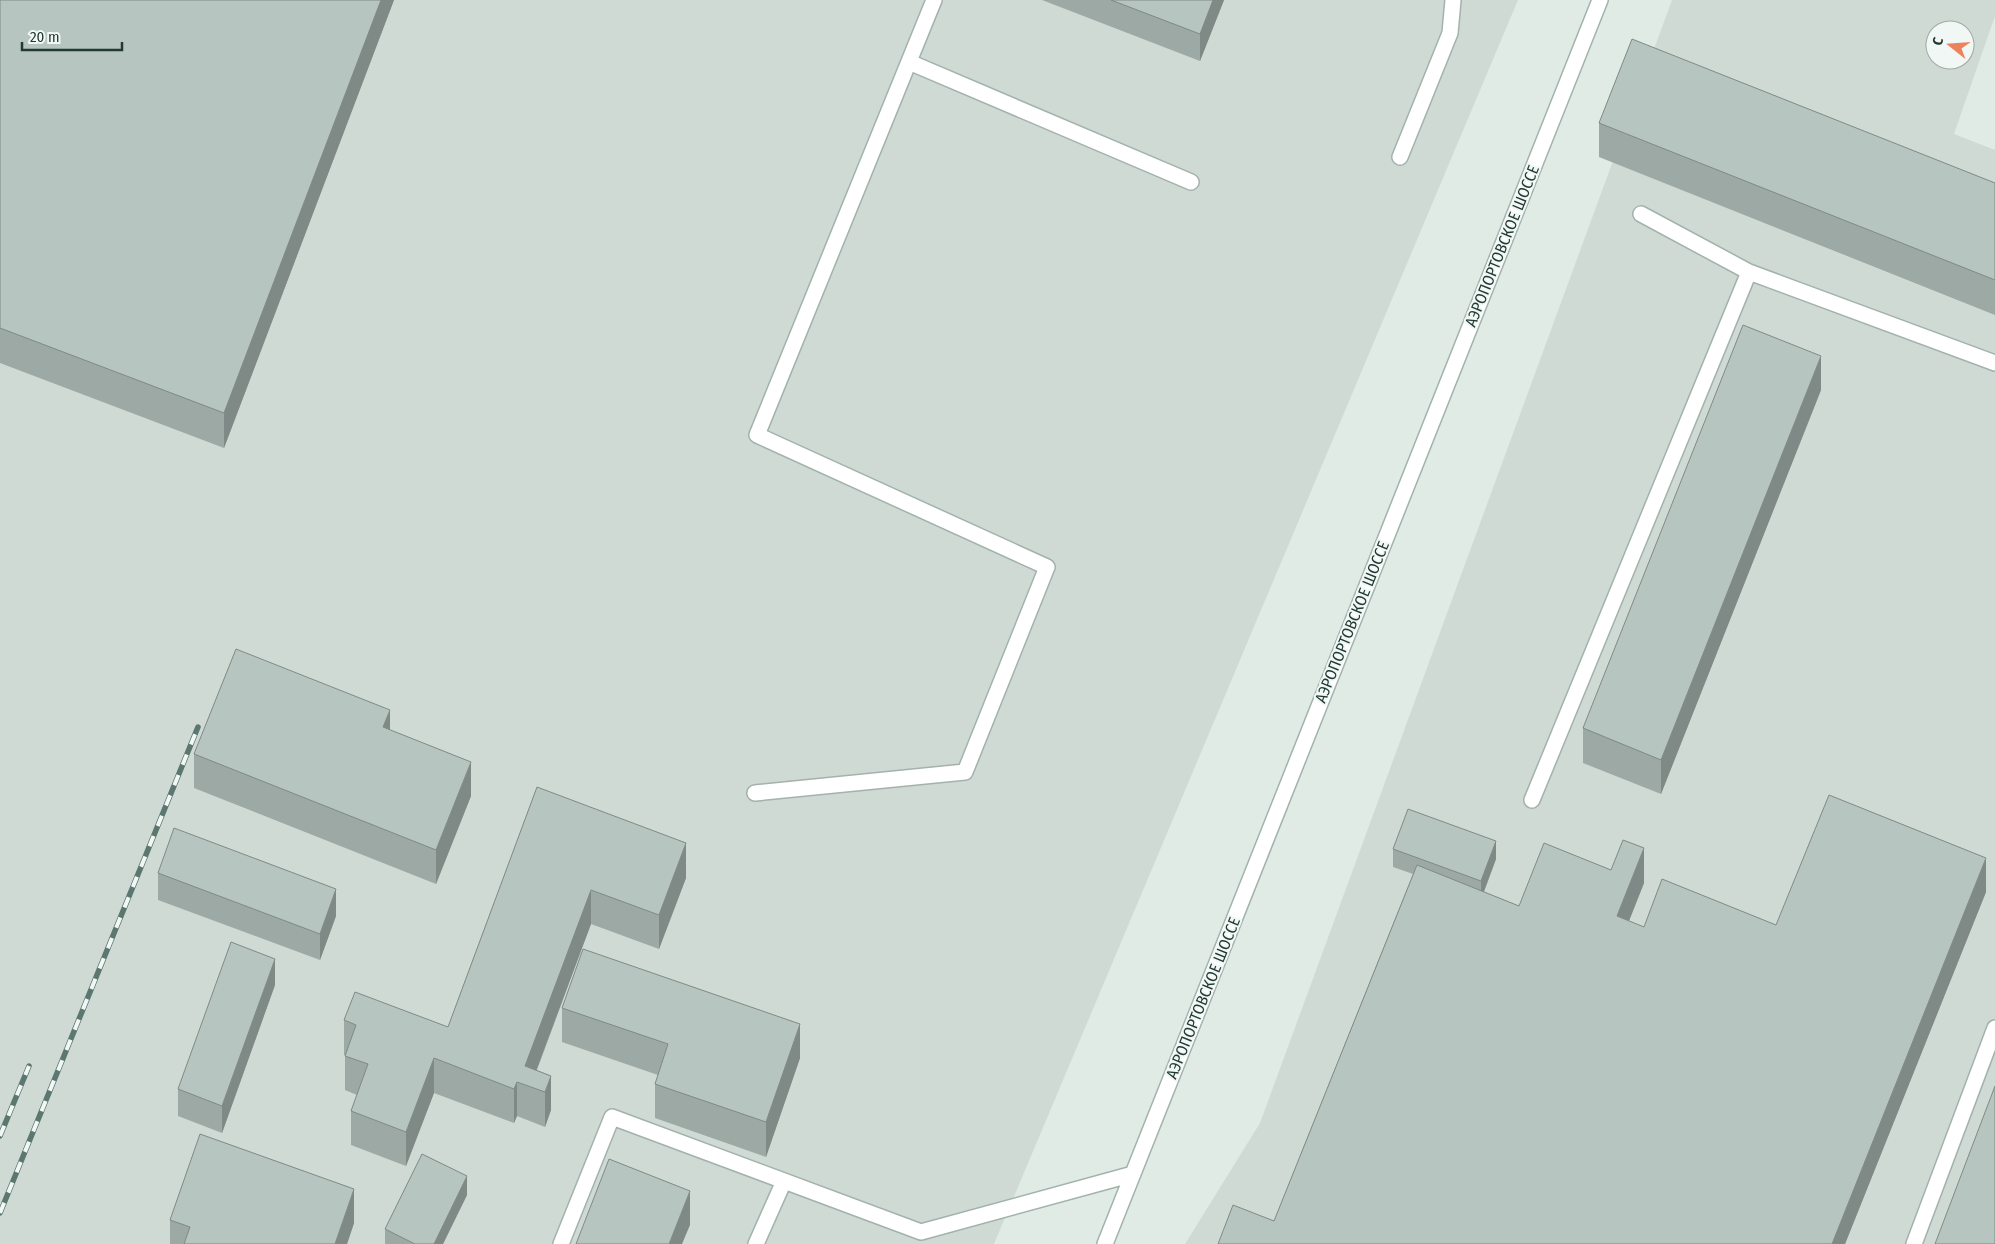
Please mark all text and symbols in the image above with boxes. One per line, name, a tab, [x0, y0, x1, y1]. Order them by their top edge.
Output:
scale bar	[22, 20, 122, 52]
north arrow	[1925, 20, 1975, 70]
text: 20 m	[30, 28, 60, 46]
text: С	[1929, 35, 1947, 47]
street label: АЭРОПОРТОВСКОЕ ШОССЕ	[1461, 163, 1543, 329]
street label: АЭРОПОРТОВСКОЕ ШОССЕ	[1311, 539, 1393, 705]
street label: АЭРОПОРТОВСКОЕ ШОССЕ	[1162, 915, 1244, 1081]

